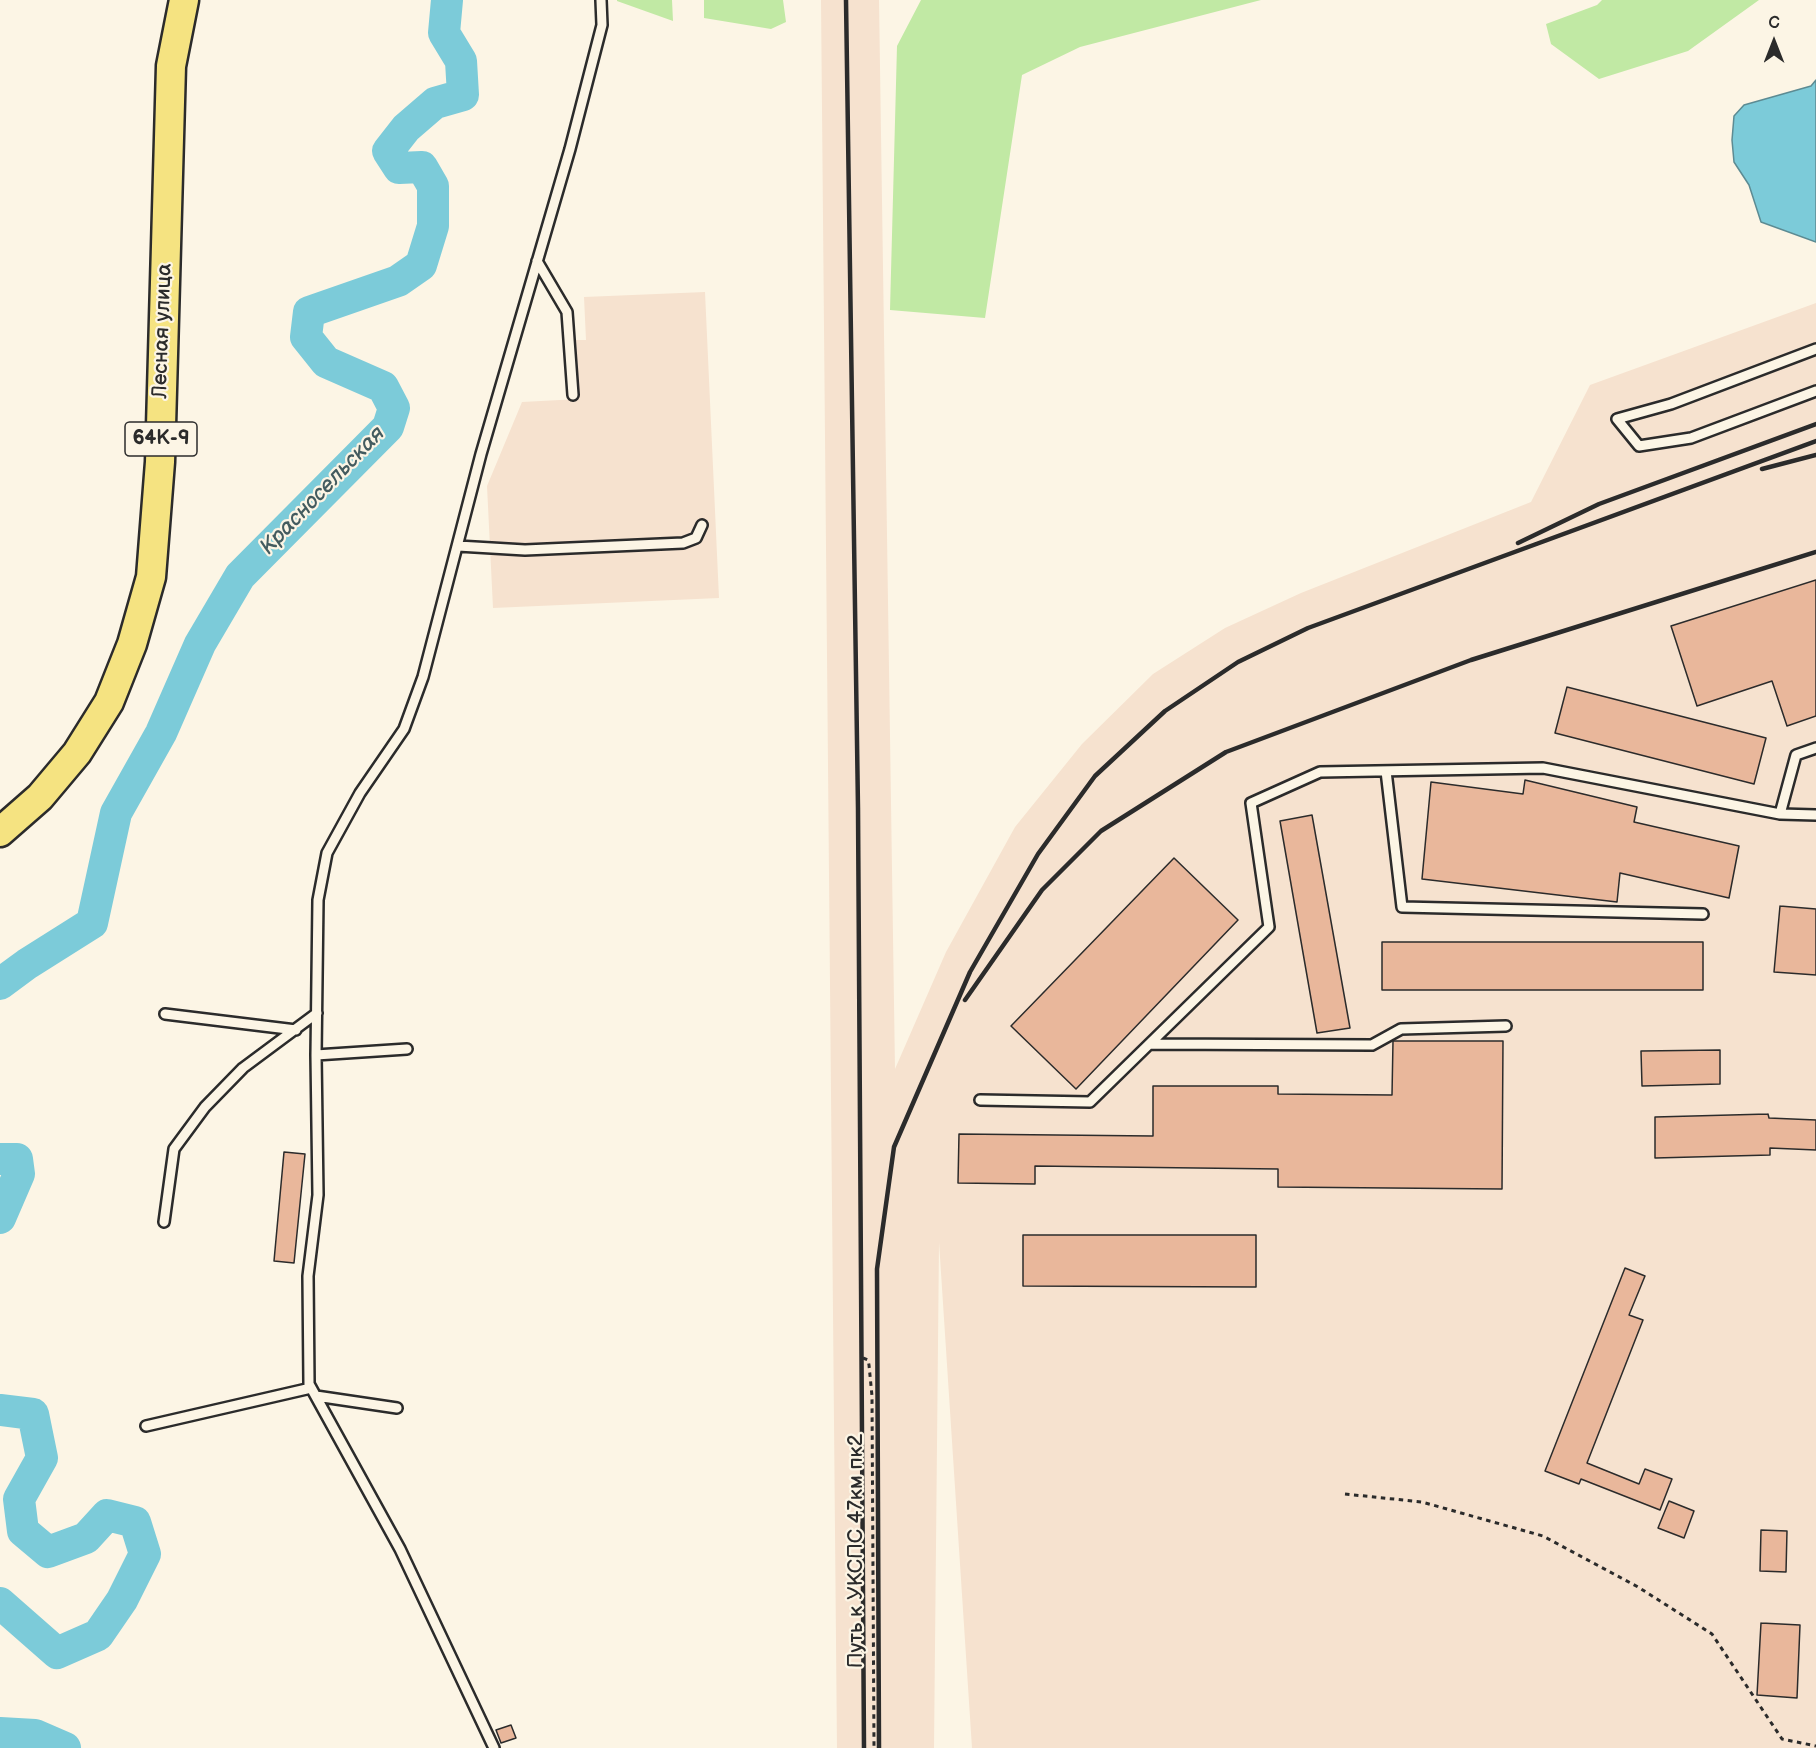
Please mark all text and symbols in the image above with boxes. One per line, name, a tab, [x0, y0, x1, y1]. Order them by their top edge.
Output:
north arrow	[1744, 12, 1804, 72]
text: С	[1768, 14, 1780, 33]
street label: Лесная улица	[148, 263, 178, 399]
water label: Красносельская	[255, 421, 391, 561]
road number: 64К-9	[125, 422, 197, 456]
street label: Путь к УКСПС 47км пк2	[844, 1434, 870, 1668]

